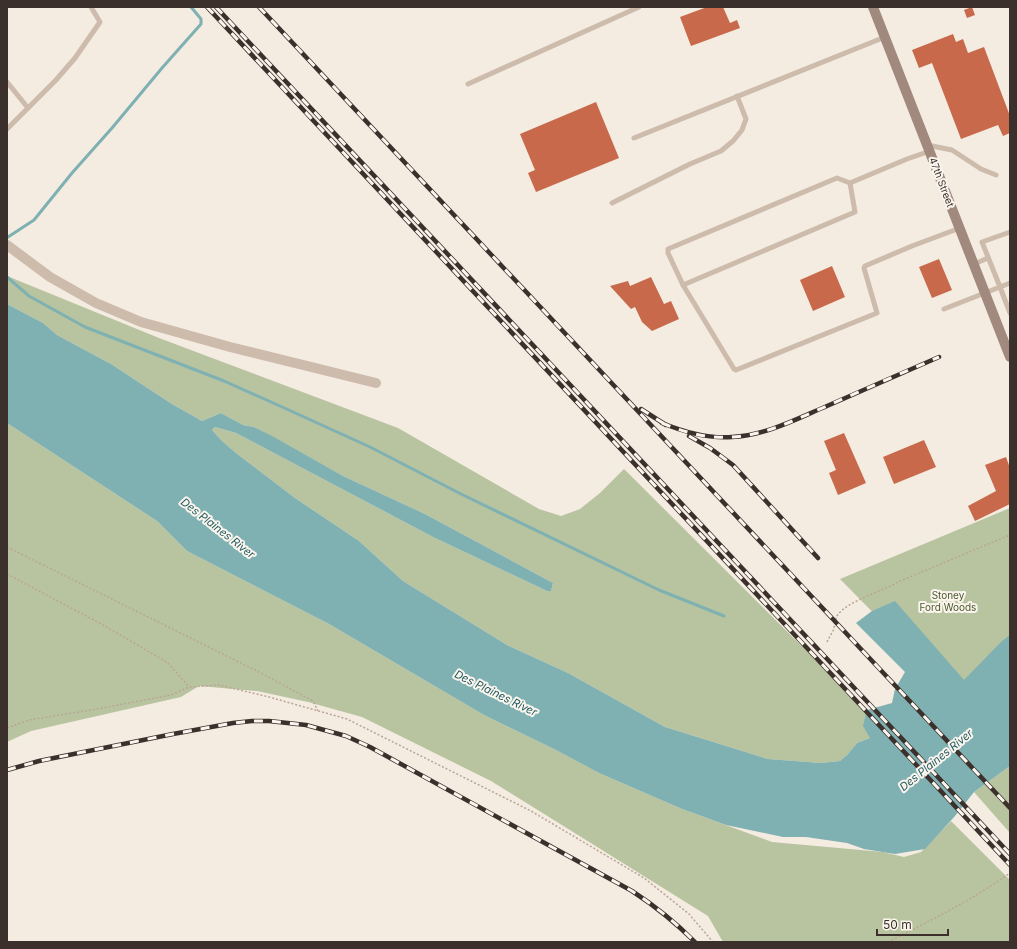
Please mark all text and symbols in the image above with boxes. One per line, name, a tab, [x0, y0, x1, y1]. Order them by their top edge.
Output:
street label: 47th Street	[927, 155, 957, 209]
water label: Des Plaines River	[178, 495, 259, 562]
park label: Stoney Ford Woods	[920, 589, 976, 613]
water label: Des Plaines River	[452, 667, 540, 719]
water label: Des Plaines River	[897, 726, 976, 794]
scale bar	[877, 911, 948, 937]
text: 50 m	[883, 917, 912, 932]

